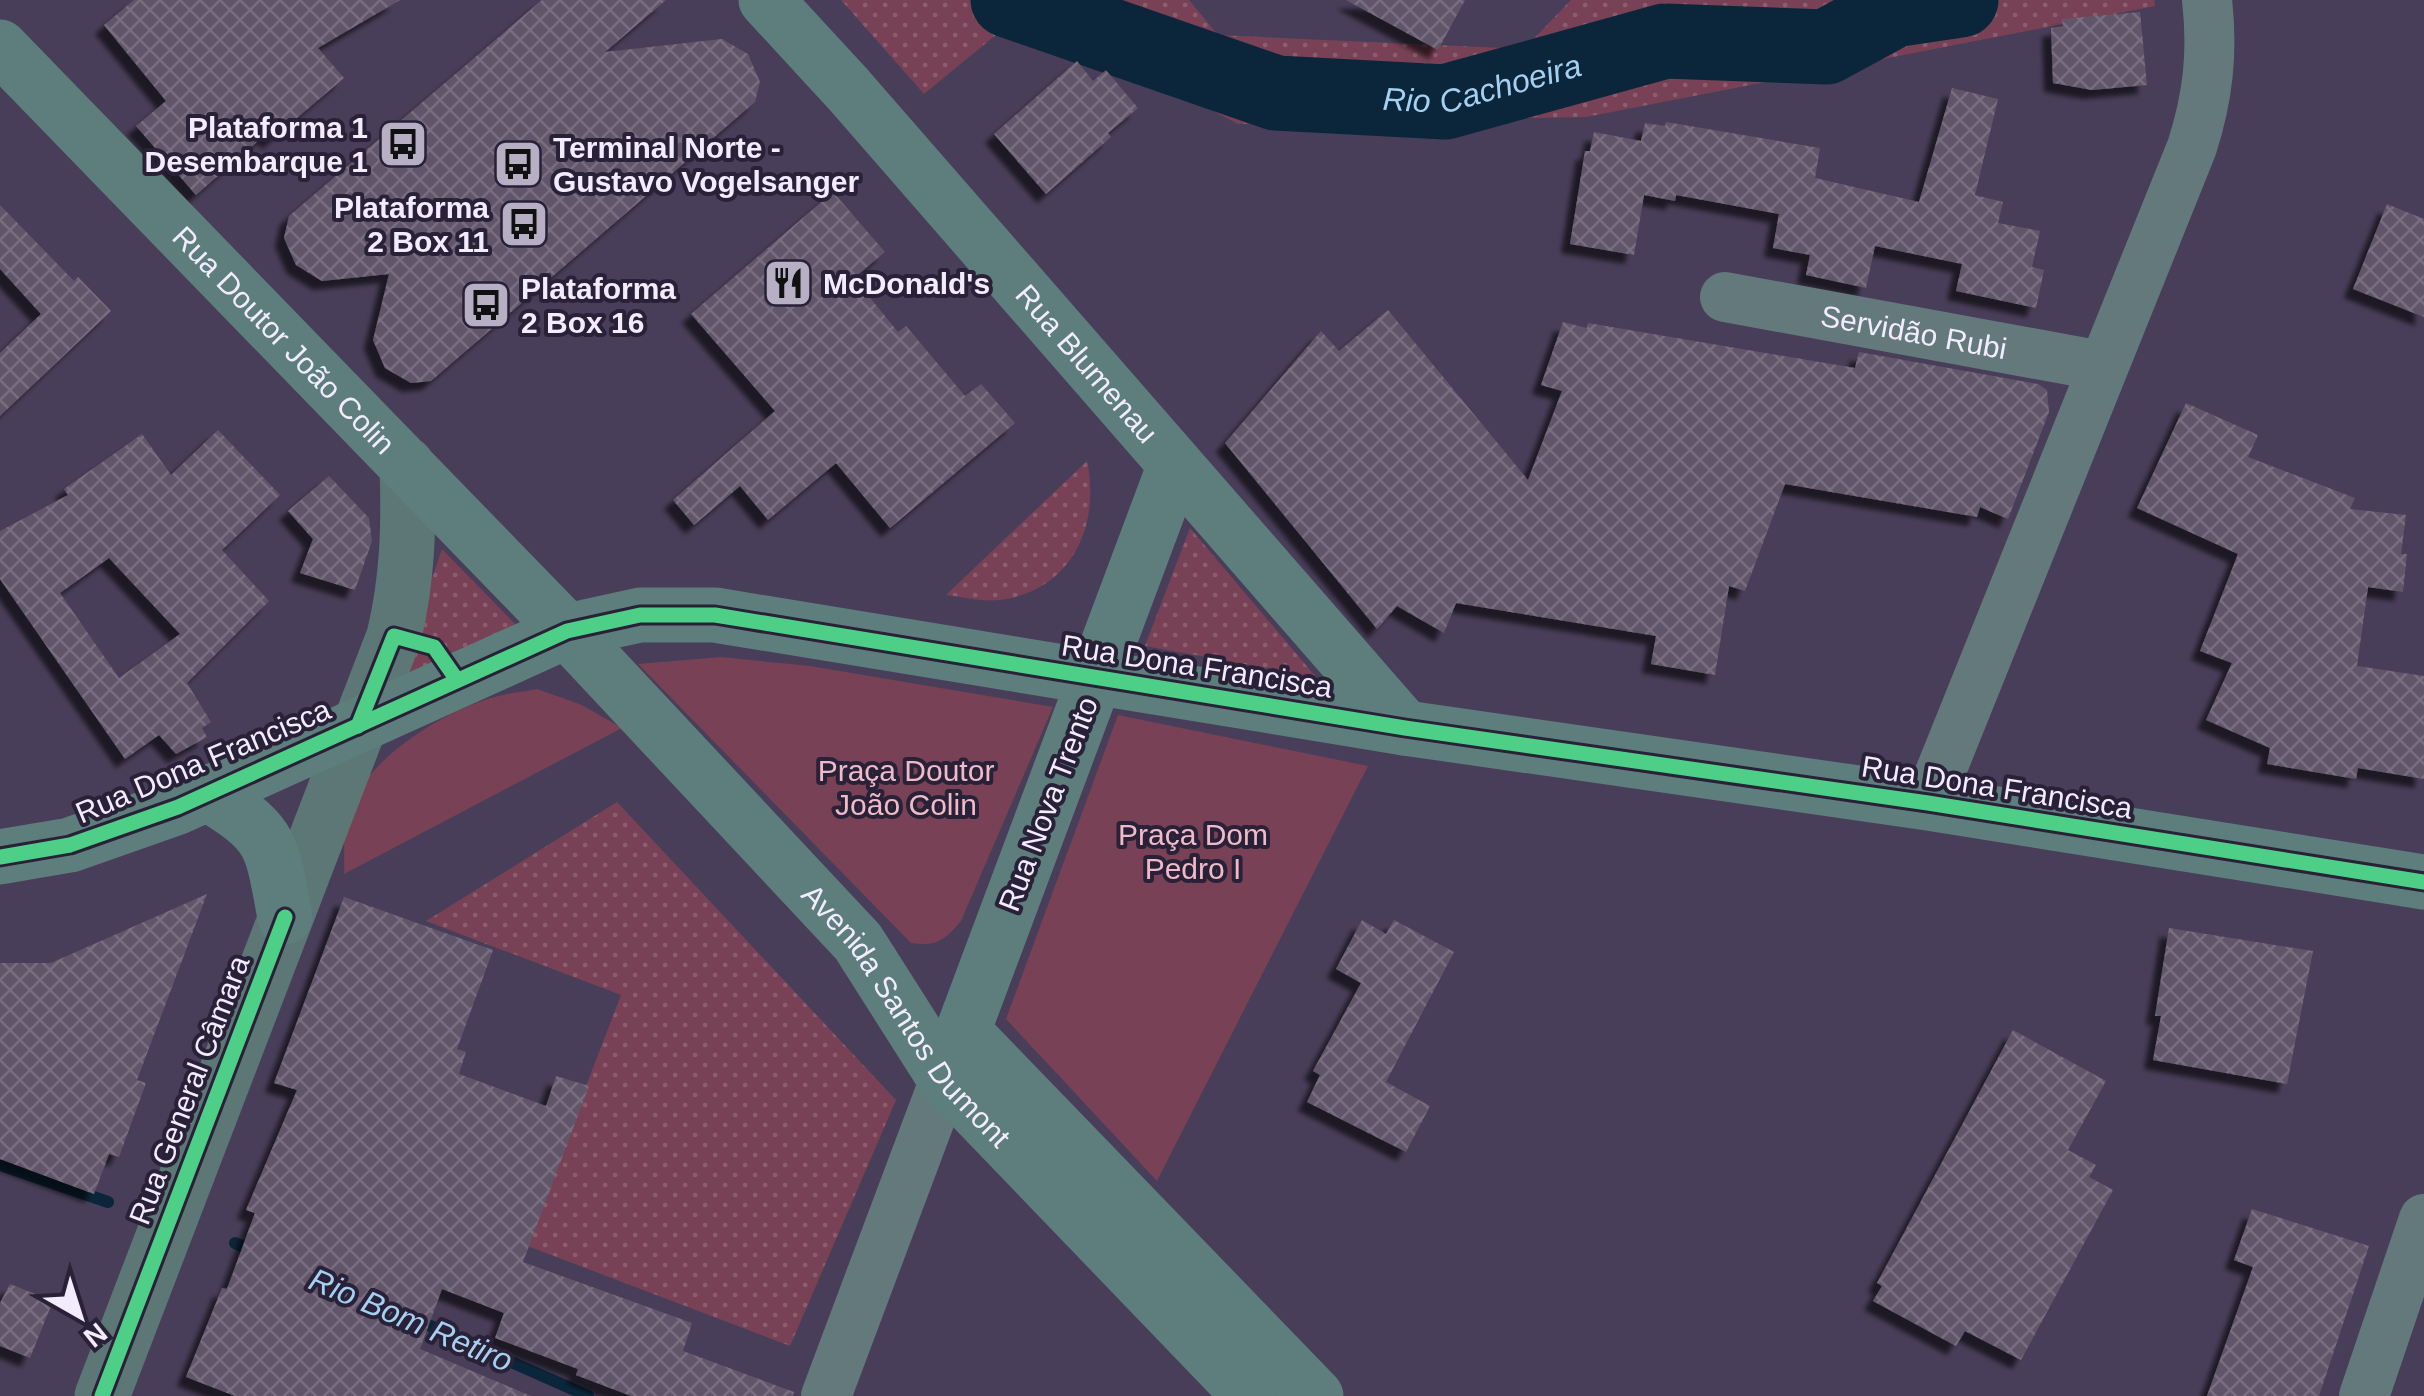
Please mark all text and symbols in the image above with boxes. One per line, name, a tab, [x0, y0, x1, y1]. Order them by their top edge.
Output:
water label: Rio Cachoeira	[1382, 47, 1585, 121]
place label: Plataforma 1 Desembarque 1	[145, 111, 368, 178]
bus stop icon: Plataforma 1 Desembarque 1	[377, 118, 429, 170]
place label: Terminal Norte - Gustavo Vogelsanger	[553, 131, 860, 198]
bus stop icon: Terminal Norte - Gustavo Vogelsanger	[492, 138, 544, 190]
place label: Plataforma 2 Box 11	[334, 191, 489, 258]
bus stop icon: Plataforma 2 Box 11	[498, 198, 550, 250]
street label: Rua Doutor João Colin	[167, 219, 402, 460]
restaurant icon: McDonald's	[762, 257, 814, 309]
place label: McDonald's	[823, 267, 990, 300]
place label: Plataforma 2 Box 16	[521, 272, 676, 339]
street label: Rua Blumenau	[1010, 278, 1165, 449]
bus stop icon: Plataforma 2 Box 16	[460, 279, 512, 331]
street label: Servidão Rubi	[1818, 298, 2010, 365]
street label: Rua Dona Francisca	[1059, 628, 1335, 704]
street label: Rua Dona Francisca	[71, 692, 336, 830]
street label: Rua Nova Trento	[992, 692, 1104, 916]
street label: Rua Dona Francisca	[1859, 749, 2135, 825]
park label: Praça Doutor João Colin	[818, 754, 994, 821]
park label: Praça Dom Pedro I	[1118, 818, 1268, 885]
street label: Avenida Santos Dumont	[796, 877, 1018, 1154]
street label: Rua General Câmara	[123, 951, 256, 1229]
water label: Rio Bom Retiro	[304, 1261, 518, 1379]
north arrow	[30, 1266, 130, 1366]
text: N	[78, 1317, 113, 1353]

